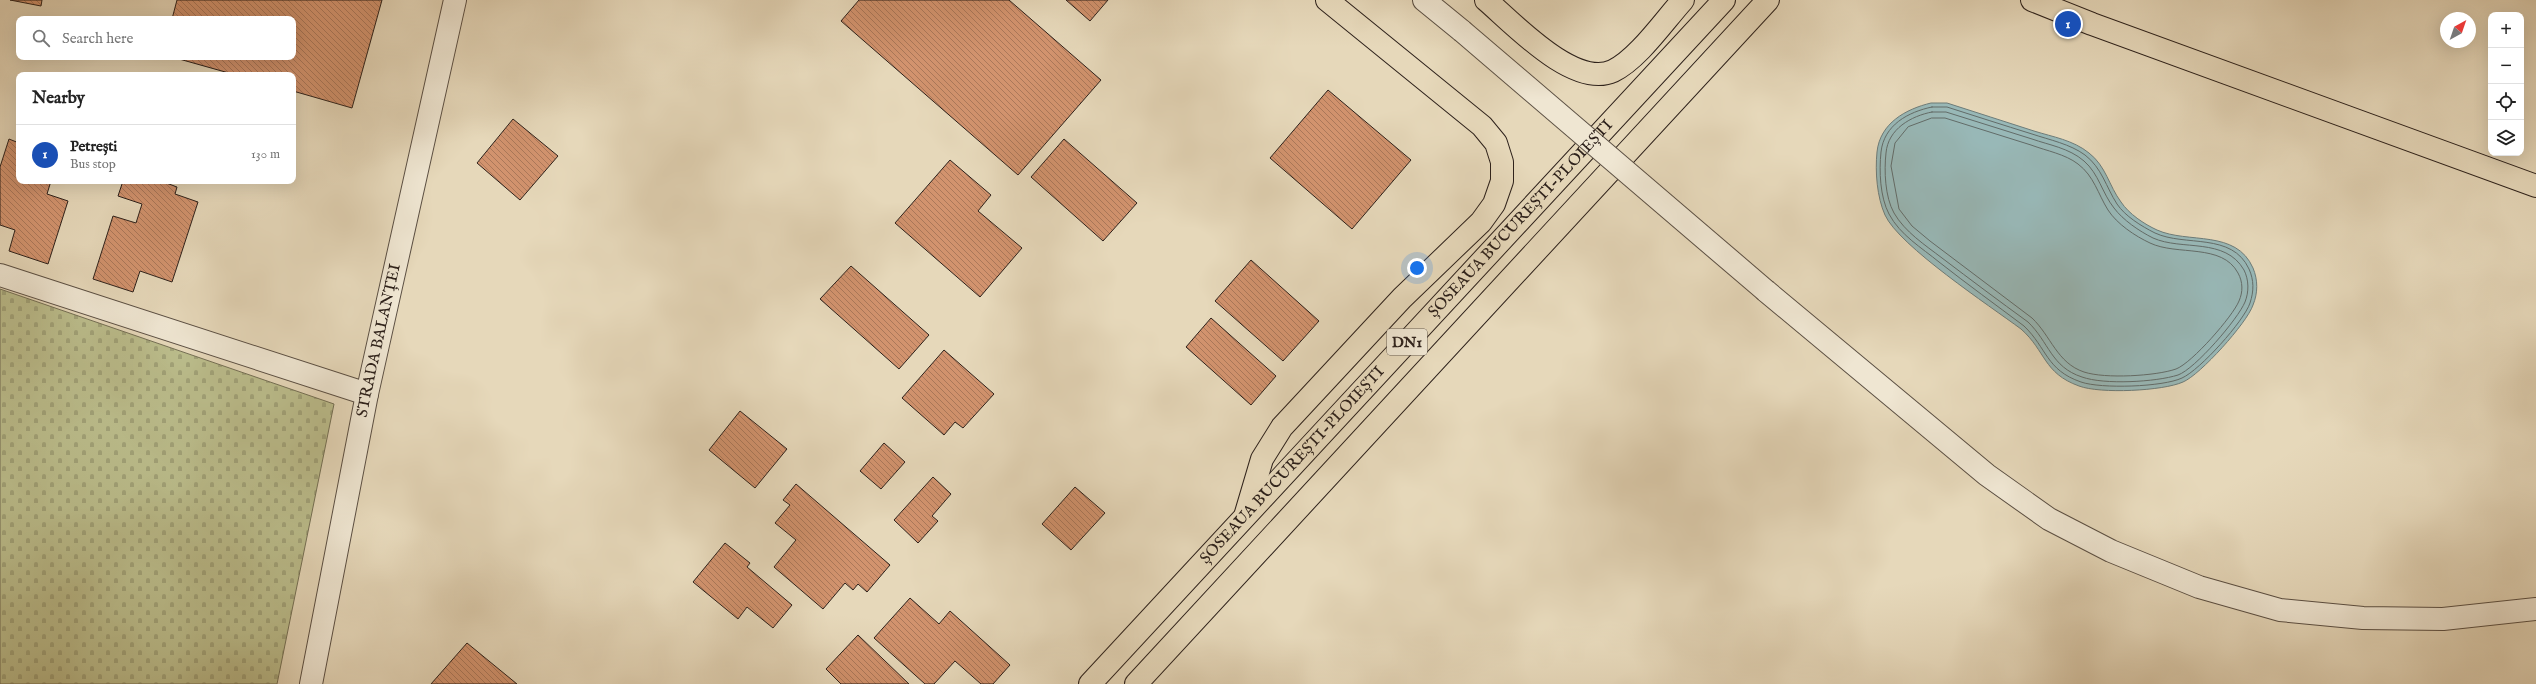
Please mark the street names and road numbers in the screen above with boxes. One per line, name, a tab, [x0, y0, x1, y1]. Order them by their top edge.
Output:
street label: ȘOSEAUA BUCUREȘTI-PLOIEȘTI	[1424, 116, 1618, 322]
street label: STRADA BALANȚEI	[353, 262, 406, 419]
road number: DN1	[1387, 329, 1427, 355]
street label: ȘOSEAUA BUCUREȘTI-PLOIEȘTI	[1196, 362, 1389, 569]

